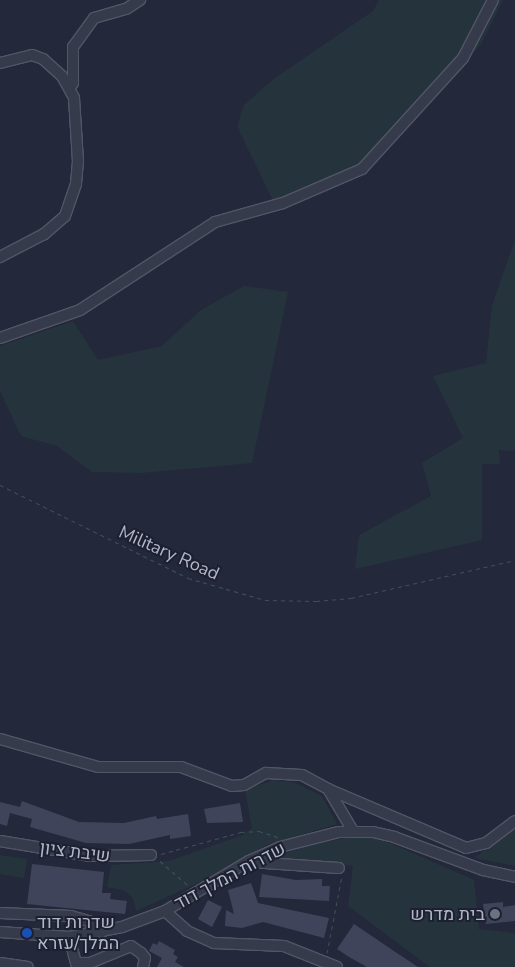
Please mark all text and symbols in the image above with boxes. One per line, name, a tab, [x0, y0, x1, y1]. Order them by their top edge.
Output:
street label: Military Road	[115, 521, 223, 585]
street label: שיבת ציון	[39, 837, 111, 867]
street label: שדרות המלך דוד	[171, 838, 289, 914]
place label: בית מדרש	[410, 903, 485, 925]
marker: בית מדרש	[489, 908, 501, 920]
place label: שדרות דוד המלך/עזרא	[37, 912, 119, 954]
marker: שדרות דוד המלך/עזרא	[21, 927, 33, 939]

